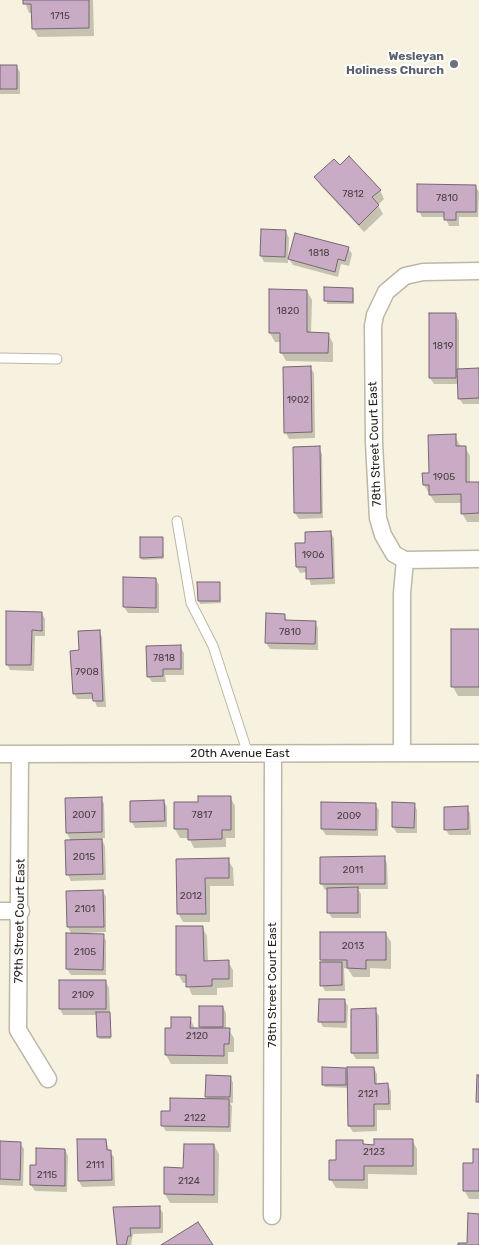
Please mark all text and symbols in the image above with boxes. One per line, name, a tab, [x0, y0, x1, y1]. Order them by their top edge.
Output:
house number: 1715	[50, 10, 70, 22]
place label: Wesleyan Holiness Church	[346, 50, 444, 78]
marker: Wesleyan Holiness Church	[448, 58, 460, 70]
house number: 7812	[342, 188, 364, 200]
house number: 7810	[436, 192, 458, 204]
house number: 1818	[308, 247, 330, 259]
house number: 1820	[277, 305, 299, 317]
house number: 1819	[433, 340, 453, 352]
street label: 78th Street Court East	[366, 381, 384, 507]
house number: 1902	[287, 394, 309, 406]
house number: 1905	[433, 471, 455, 483]
house number: 1906	[302, 549, 324, 561]
house number: 7810	[279, 626, 301, 638]
house number: 7818	[153, 652, 175, 664]
house number: 7908	[75, 666, 99, 678]
street label: 20th Avenue East	[190, 747, 290, 761]
house number: 2007	[72, 809, 96, 821]
house number: 7817	[192, 809, 212, 821]
house number: 2009	[337, 810, 361, 822]
house number: 2015	[73, 851, 95, 863]
street label: 79th Street Court East	[12, 858, 28, 984]
house number: 2011	[343, 864, 363, 876]
house number: 2012	[180, 890, 202, 902]
house number: 2101	[75, 903, 95, 915]
street label: 78th Street Court East	[266, 922, 280, 1048]
house number: 2013	[342, 940, 364, 952]
house number: 2105	[74, 946, 96, 958]
house number: 2109	[72, 989, 94, 1001]
house number: 2120	[186, 1030, 208, 1042]
house number: 2121	[358, 1088, 378, 1100]
house number: 2122	[184, 1112, 206, 1124]
house number: 2123	[363, 1146, 385, 1158]
house number: 2111	[86, 1159, 104, 1171]
house number: 2115	[37, 1169, 57, 1181]
house number: 2124	[178, 1175, 200, 1187]

